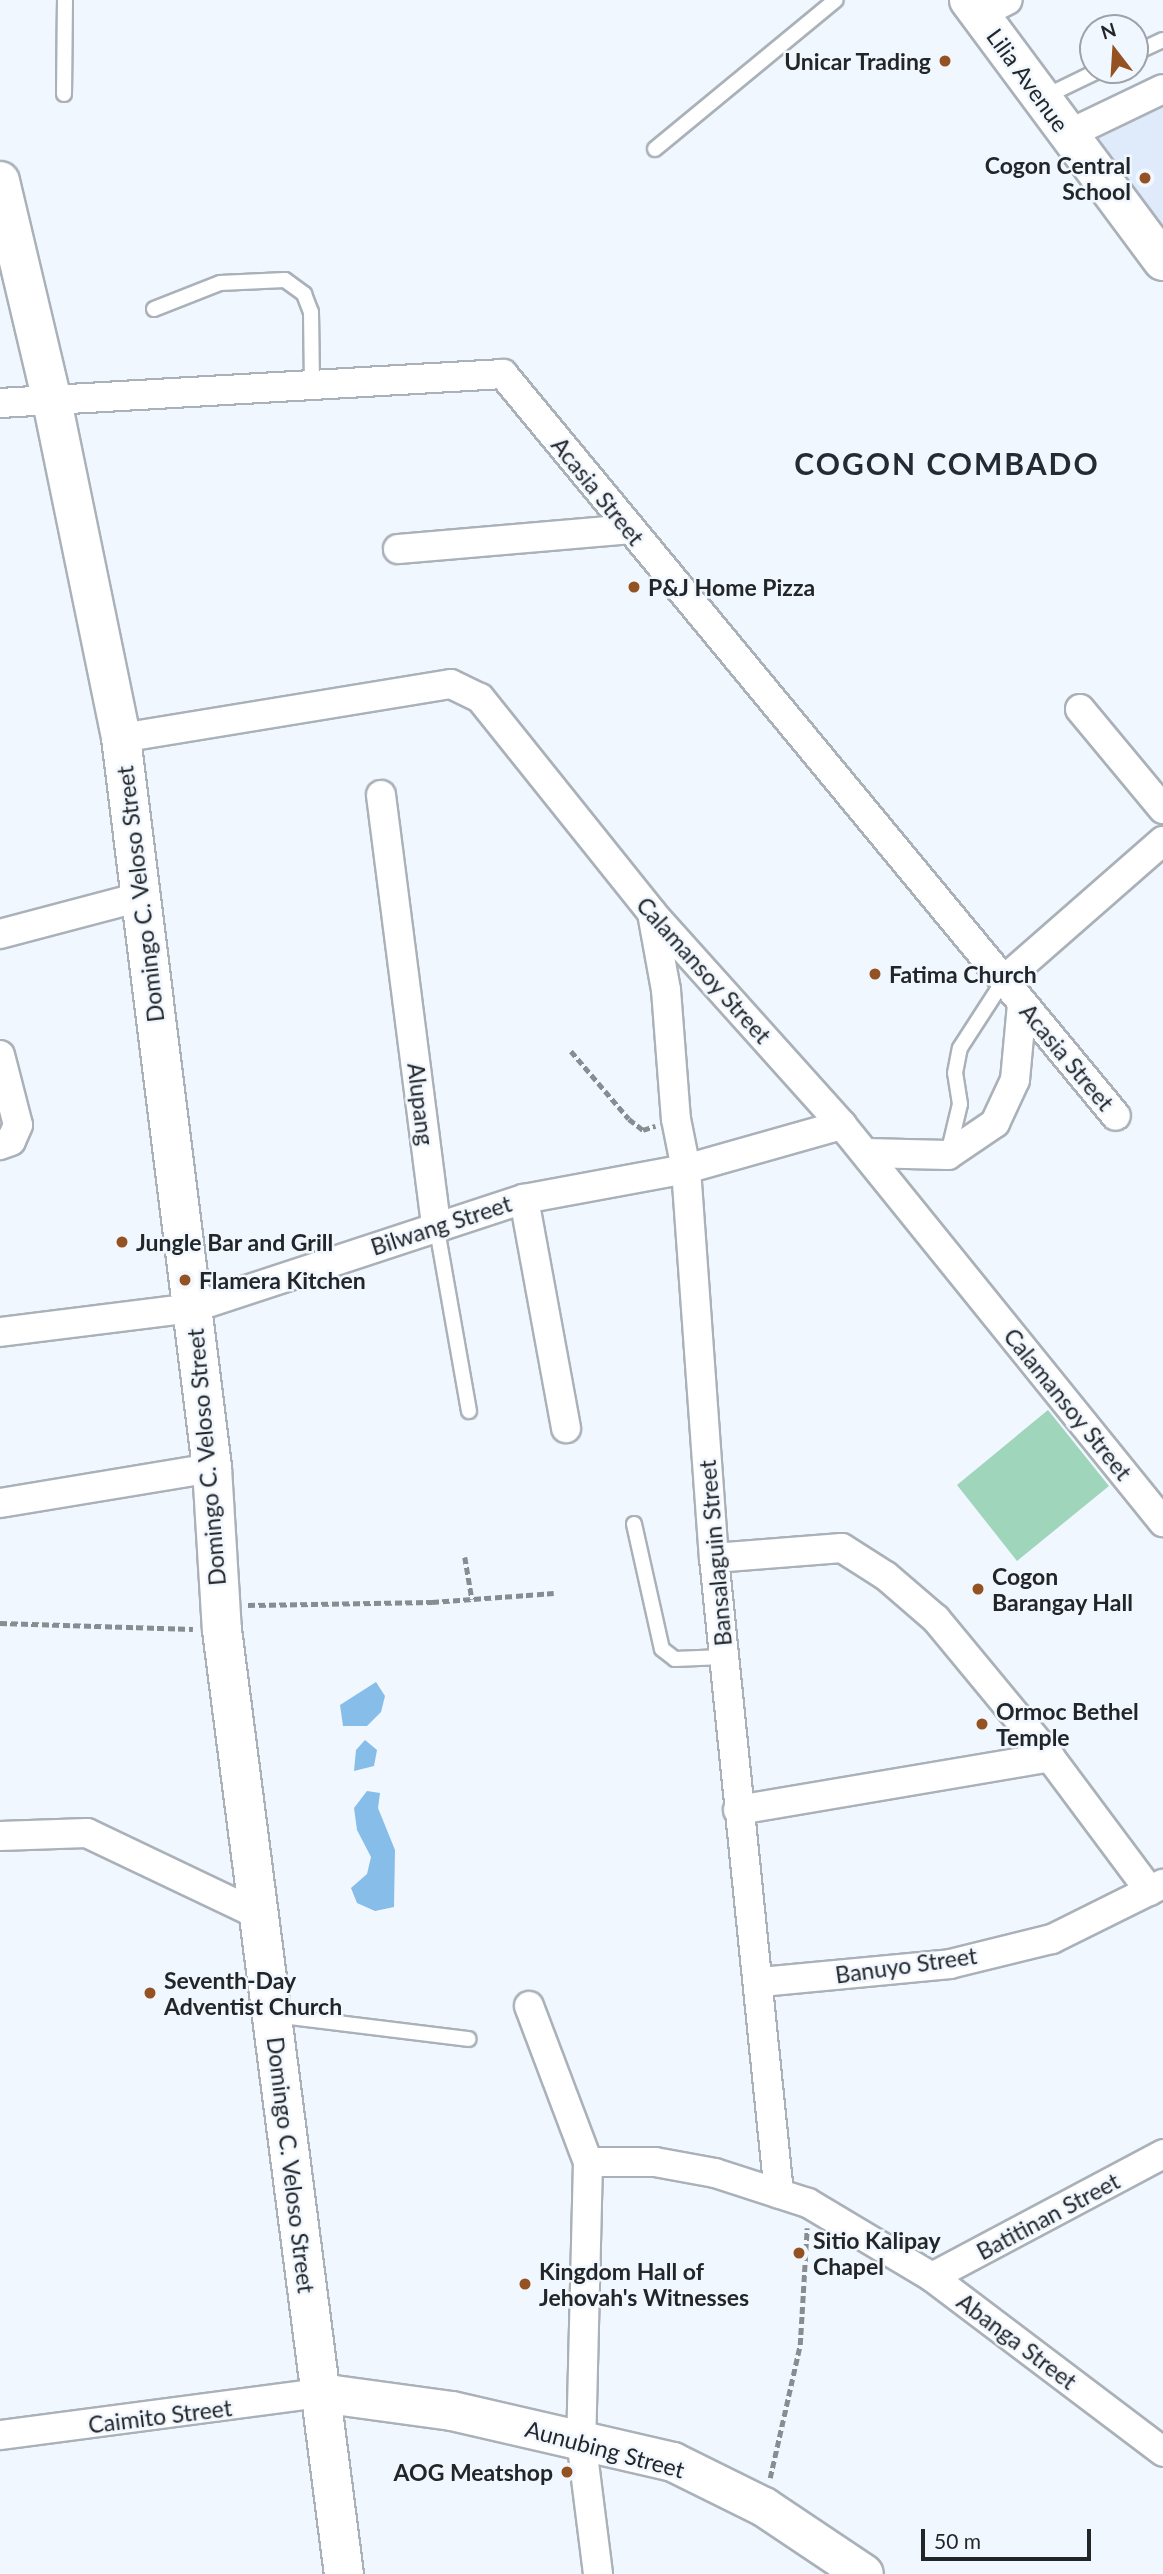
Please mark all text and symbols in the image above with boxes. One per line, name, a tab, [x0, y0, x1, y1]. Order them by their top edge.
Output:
north arrow	[1079, 14, 1149, 84]
text: N	[1098, 17, 1119, 43]
street label: Lilia Avenue	[981, 23, 1075, 137]
place label: Unicar Trading	[783, 47, 931, 75]
marker: Unicar Trading	[937, 53, 953, 69]
place label: Cogon Central School	[985, 151, 1131, 205]
marker: Cogon Central School	[1137, 170, 1153, 186]
street label: Acasia Street	[546, 431, 650, 551]
district label: COGON COMBADO	[796, 445, 1098, 481]
place label: P&J Home Pizza	[648, 573, 815, 601]
marker: P&J Home Pizza	[626, 579, 642, 595]
street label: Domingo C. Veloso Street	[111, 764, 169, 1024]
street label: Calamansoy Street	[631, 891, 777, 1049]
place label: Fatima Church	[889, 960, 1037, 988]
marker: Fatima Church	[867, 966, 883, 982]
street label: Acasia Street	[1014, 998, 1120, 1116]
street label: Alupang	[402, 1061, 440, 1147]
street label: Bilwang Street	[367, 1189, 515, 1261]
place label: Jungle Bar and Grill	[136, 1228, 334, 1256]
marker: Jungle Bar and Grill	[114, 1234, 130, 1250]
place label: Flamera Kitchen	[199, 1266, 366, 1294]
marker: Flamera Kitchen	[177, 1272, 193, 1288]
street label: Calamansoy Street	[998, 1322, 1138, 1486]
street label: Domingo C. Veloso Street	[181, 1327, 231, 1587]
street label: Bansalaguin Street	[693, 1459, 737, 1647]
place label: Cogon Barangay Hall	[992, 1562, 1133, 1616]
marker: Cogon Barangay Hall	[970, 1581, 986, 1597]
place label: Ormoc Bethel Temple	[996, 1697, 1139, 1751]
marker: Ormoc Bethel Temple	[974, 1716, 990, 1732]
street label: Banuyo Street	[833, 1941, 979, 1989]
place label: Seventh-Day Adventist Church	[164, 1966, 342, 2020]
marker: Seventh-Day Adventist Church	[142, 1985, 158, 2001]
street label: Domingo C. Veloso Street	[262, 2035, 320, 2295]
street label: Batitinan Street	[972, 2167, 1124, 2265]
place label: Sitio Kalipay Chapel	[813, 2226, 941, 2280]
marker: Sitio Kalipay Chapel	[791, 2245, 807, 2261]
place label: Kingdom Hall of Jehovah's Witnesses	[539, 2257, 749, 2311]
marker: Kingdom Hall of Jehovah's Witnesses	[517, 2276, 533, 2292]
street label: Abanga Street	[952, 2287, 1082, 2395]
street label: Caimito Street	[87, 2394, 233, 2438]
street label: Aunubing Street	[523, 2415, 687, 2483]
place label: AOG Meatshop	[394, 2458, 553, 2486]
marker: AOG Meatshop	[559, 2464, 575, 2480]
scale bar	[925, 2514, 1095, 2558]
text: 50 m	[934, 2528, 981, 2553]

